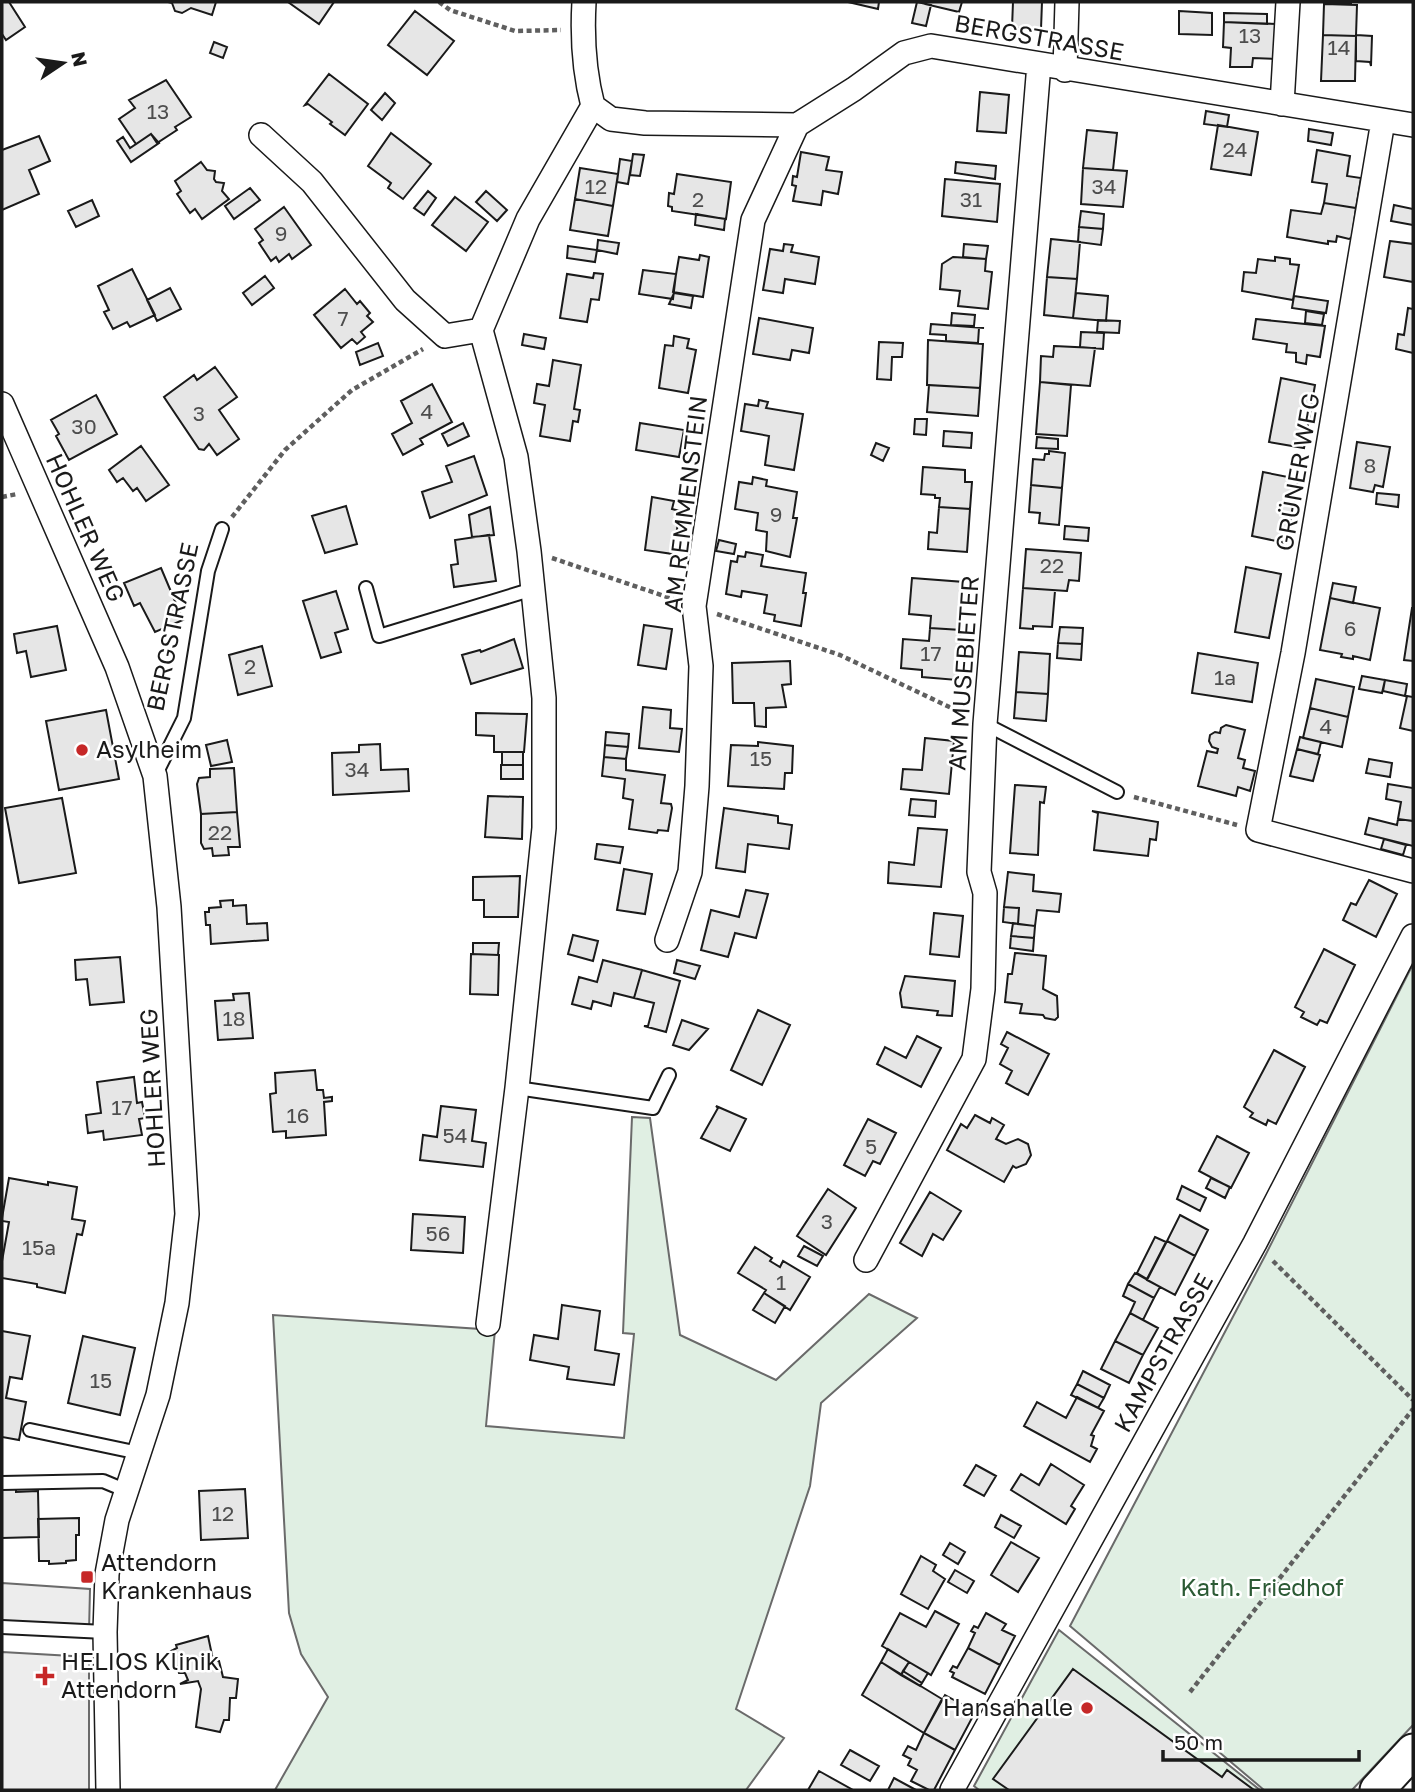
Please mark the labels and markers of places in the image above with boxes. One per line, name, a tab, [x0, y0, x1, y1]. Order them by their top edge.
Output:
place label: Asylheim	[96, 734, 202, 763]
marker: Asylheim	[74, 742, 90, 758]
place label: Attendorn Krankenhaus	[101, 1547, 252, 1604]
marker: Attendorn Krankenhaus	[79, 1569, 95, 1585]
place label: HELIOS Klinik Attendorn	[61, 1646, 219, 1703]
marker: HELIOS Klinik Attendorn	[35, 1666, 55, 1686]
place label: Hansahalle	[943, 1692, 1073, 1721]
marker: Hansahalle	[1079, 1700, 1095, 1716]

